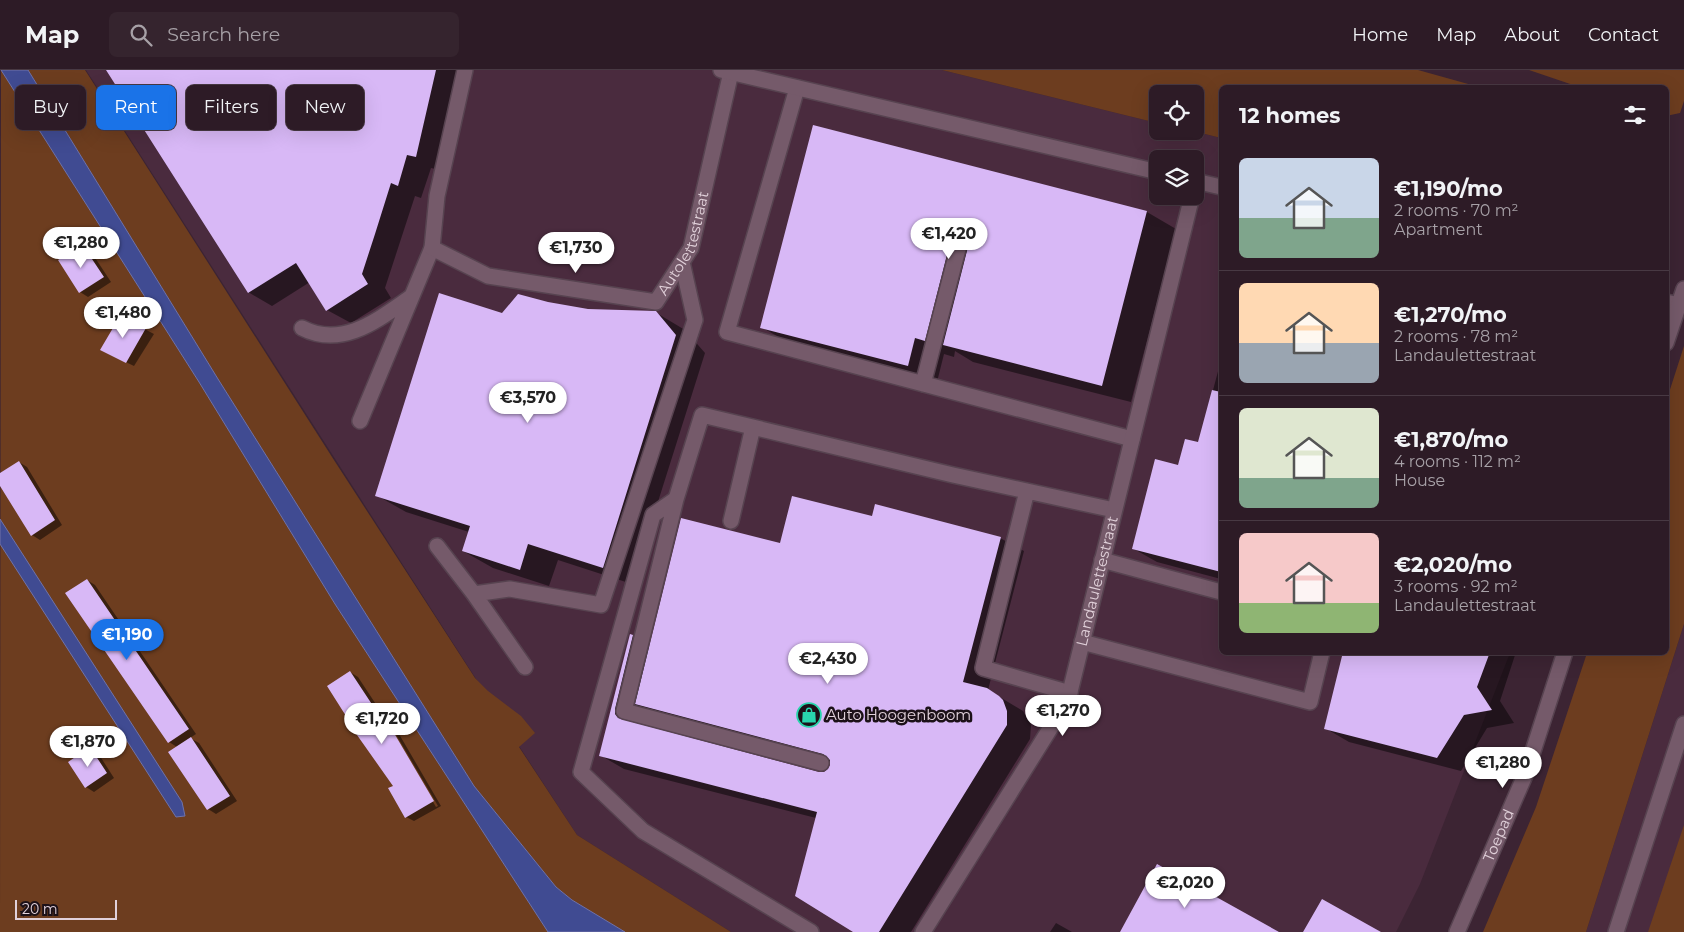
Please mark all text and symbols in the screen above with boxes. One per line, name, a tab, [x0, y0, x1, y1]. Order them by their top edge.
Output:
search box	[109, 12, 459, 57]
text: Map	[25, 20, 79, 49]
icon: search	[127, 21, 155, 49]
text: Search here	[167, 23, 280, 46]
text: Home	[1352, 24, 1408, 46]
text: Map	[1436, 24, 1476, 46]
text: About	[1504, 24, 1560, 46]
text: Contact	[1588, 24, 1659, 46]
chip: Buy	[15, 85, 86, 130]
chip: Rent	[96, 85, 176, 130]
chip: Filters	[186, 85, 276, 130]
chip: New	[286, 85, 364, 130]
map controls	[1149, 85, 1204, 205]
button: locate	[1149, 85, 1204, 140]
icon: filters	[1621, 101, 1649, 129]
text: 12 homes	[1239, 103, 1340, 128]
button: layers	[1149, 150, 1204, 205]
text: €1,190/mo	[1394, 176, 1503, 201]
icon: home	[1279, 178, 1339, 238]
street label: Autolettestraat	[653, 189, 713, 299]
text: 2 rooms · 70 m²	[1394, 201, 1519, 220]
pin: €1,420	[908, 218, 990, 260]
text: Apartment	[1394, 220, 1483, 239]
text: €1,420	[922, 224, 976, 243]
pin: €1,280	[40, 226, 122, 269]
pin: €1,730	[535, 232, 617, 274]
text: €1,280	[54, 233, 108, 252]
text: €1,730	[549, 238, 603, 257]
pin: €1,480	[82, 296, 164, 339]
text: €1,270/mo	[1394, 302, 1507, 327]
text: €1,480	[95, 303, 151, 322]
icon: home	[1279, 303, 1339, 363]
text: 2 rooms · 78 m²	[1394, 327, 1518, 346]
text: Landaulettestraat	[1394, 346, 1536, 365]
pin: €3,570	[487, 382, 569, 424]
text: €3,570	[500, 388, 556, 407]
text: €1,870/mo	[1394, 427, 1508, 452]
icon: home	[1279, 428, 1339, 488]
text: 4 rooms · 112 m²	[1394, 452, 1521, 471]
text: House	[1394, 471, 1445, 490]
street label: Landaulettestraat	[1072, 514, 1122, 648]
text: €2,020/mo	[1394, 552, 1512, 577]
icon: home	[1279, 553, 1339, 613]
text: 3 rooms · 92 m²	[1394, 577, 1518, 596]
text: Landaulettestraat	[1394, 596, 1536, 615]
pin: €1,190	[86, 618, 168, 661]
text: €1,190	[102, 625, 152, 644]
pin: €2,430	[787, 642, 869, 685]
text: €2,430	[799, 649, 857, 668]
pin: €1,270	[1022, 694, 1104, 737]
text: €1,270	[1036, 701, 1090, 720]
pin: €1,720	[341, 702, 423, 745]
shop icon: Auto Hoogenboom	[796, 702, 822, 728]
place label: Auto Hoogenboom	[826, 705, 971, 724]
text: €1,720	[355, 709, 409, 728]
pin: €1,870	[47, 726, 129, 768]
text: €1,870	[61, 732, 115, 751]
pin: €1,280	[1462, 746, 1544, 789]
text: €1,280	[1476, 753, 1530, 772]
street label: Toepad	[1479, 806, 1518, 865]
pin: €2,020	[1144, 866, 1226, 909]
text: €2,020	[1156, 873, 1214, 892]
scale bar	[15, 897, 118, 920]
text: 20 m	[22, 900, 58, 918]

